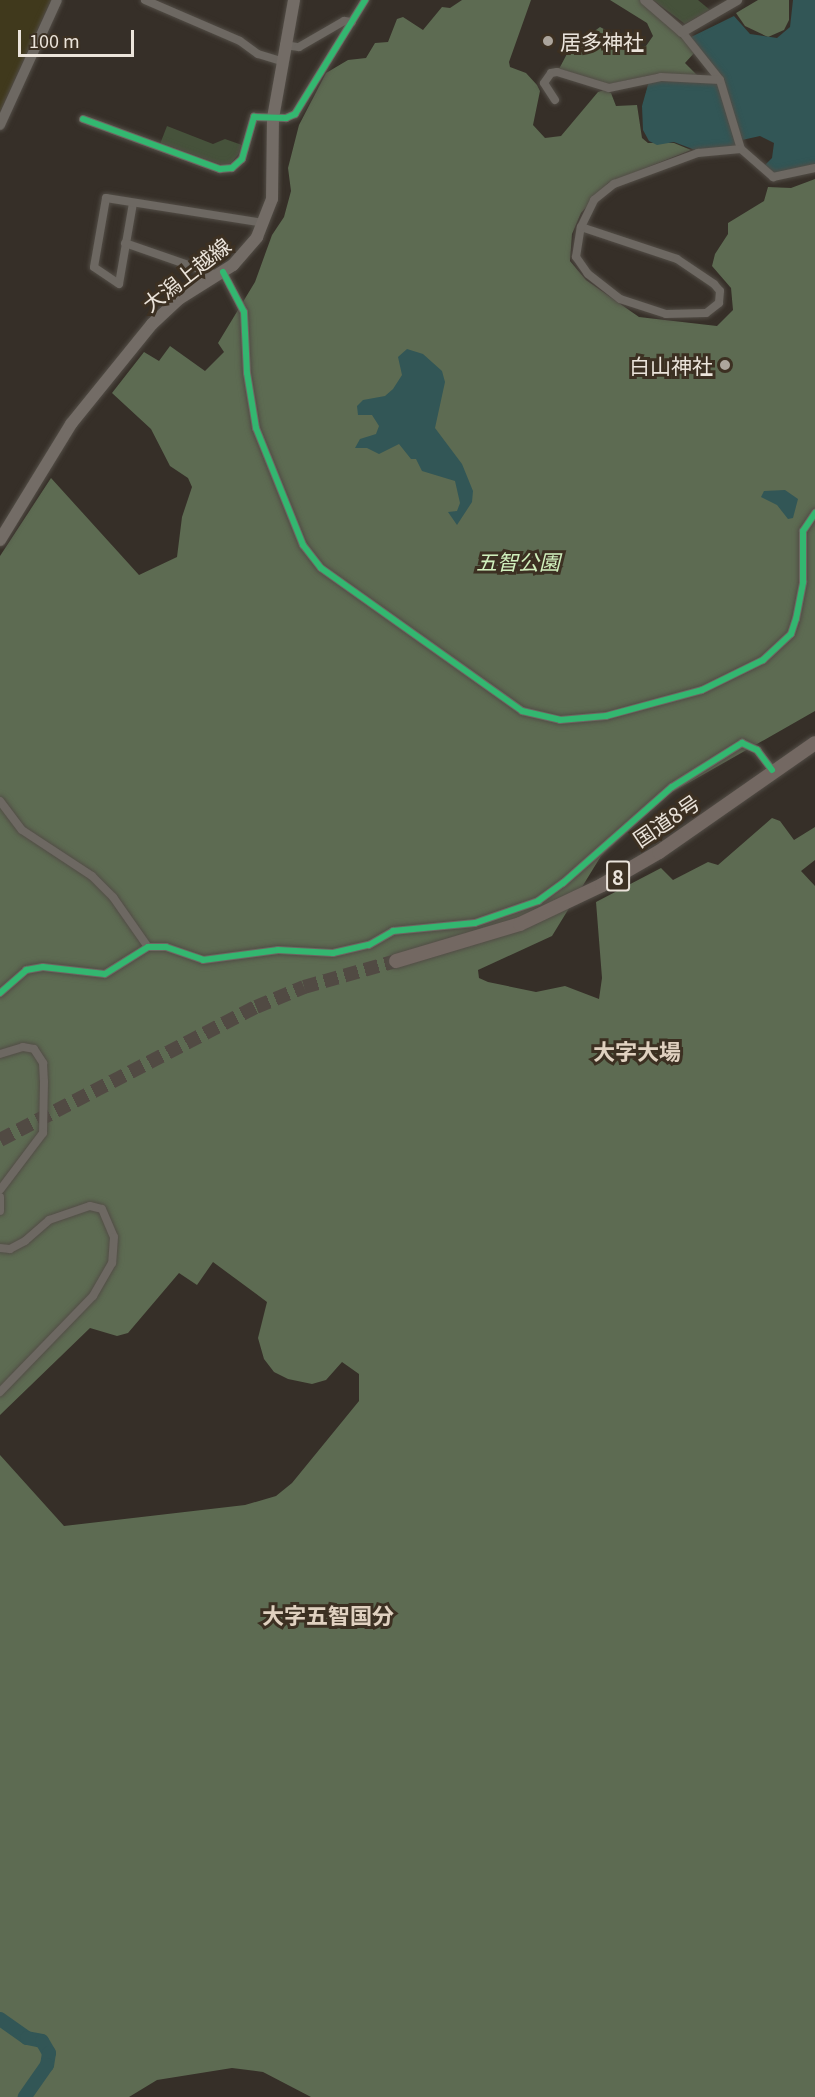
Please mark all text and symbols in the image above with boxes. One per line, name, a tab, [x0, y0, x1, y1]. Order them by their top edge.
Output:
scale bar	[21, 18, 136, 56]
text: 100 m	[29, 27, 80, 53]
place label: 居多神社	[560, 28, 644, 54]
marker: 居多神社	[541, 34, 555, 48]
street label: 大潟上越線	[137, 232, 235, 316]
place label: 白山神社	[629, 352, 713, 378]
marker: 白山神社	[718, 358, 732, 372]
park label: 五智公園	[476, 548, 560, 574]
street label: 国道8号	[628, 789, 704, 851]
road number: 8	[606, 859, 630, 893]
district label: 大字大場	[593, 1038, 681, 1064]
district label: 大字五智国分	[262, 1602, 394, 1628]

